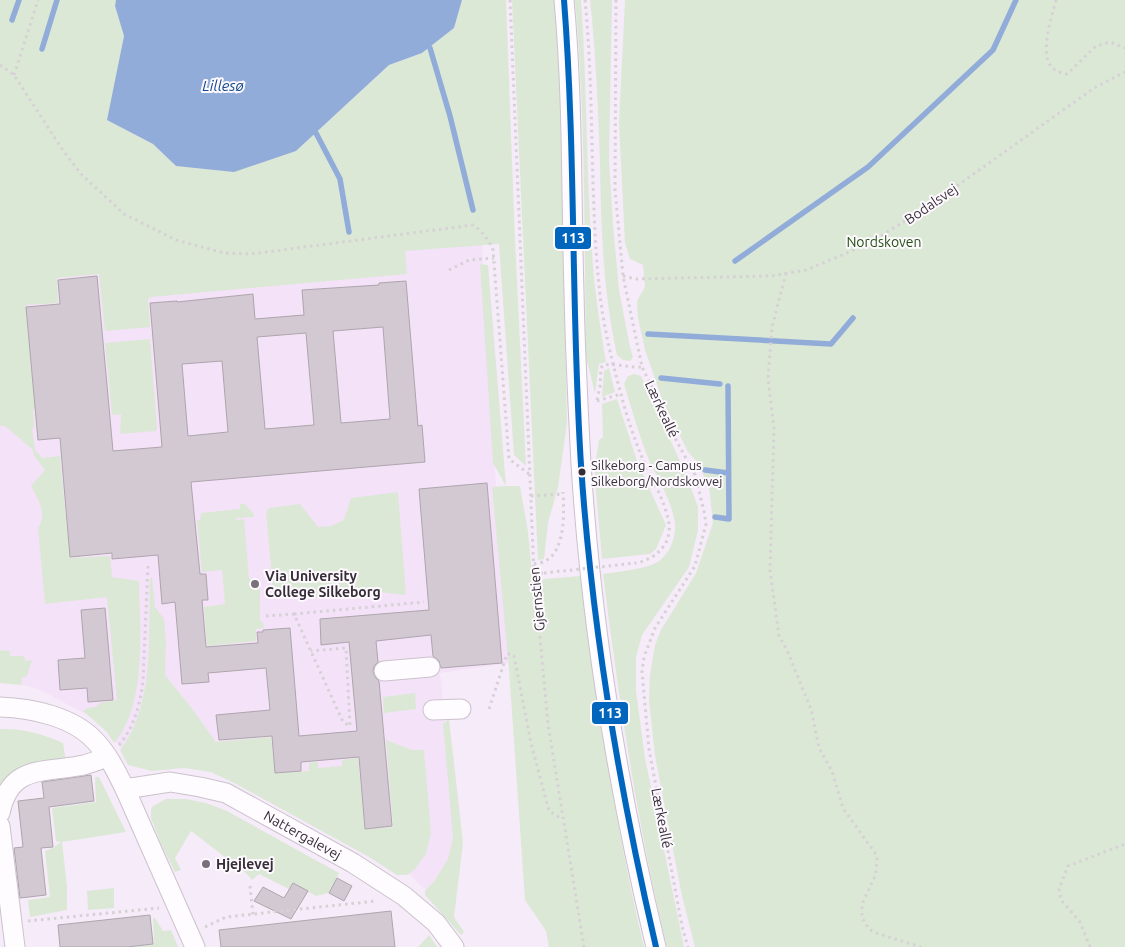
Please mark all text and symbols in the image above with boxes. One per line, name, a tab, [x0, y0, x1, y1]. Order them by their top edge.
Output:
water label: Lillesø	[202, 77, 245, 94]
street label: Bodalsvej	[902, 181, 960, 227]
line badge: 113	[554, 226, 592, 250]
text: 113	[561, 230, 585, 246]
park label: Nordskoven	[846, 234, 922, 250]
street label: Lærkeallé	[642, 378, 682, 440]
place label: Silkeborg - Campus Silkeborg/Nordskovvej	[591, 458, 722, 488]
marker: Silkeborg - Campus Silkeborg/Nordskovvej	[577, 467, 587, 477]
street label: Gjernstien	[526, 566, 548, 632]
place label: Via University College Silkeborg	[265, 568, 381, 600]
marker: Via University College Silkeborg	[249, 578, 261, 590]
line badge: 113	[591, 701, 629, 725]
text: 113	[598, 705, 622, 721]
street label: Lærkeallé	[648, 786, 676, 850]
street label: Nattergalevej	[261, 807, 344, 863]
place label: Hjejlevej	[216, 856, 274, 872]
marker: Hjejlevej	[200, 858, 212, 870]

